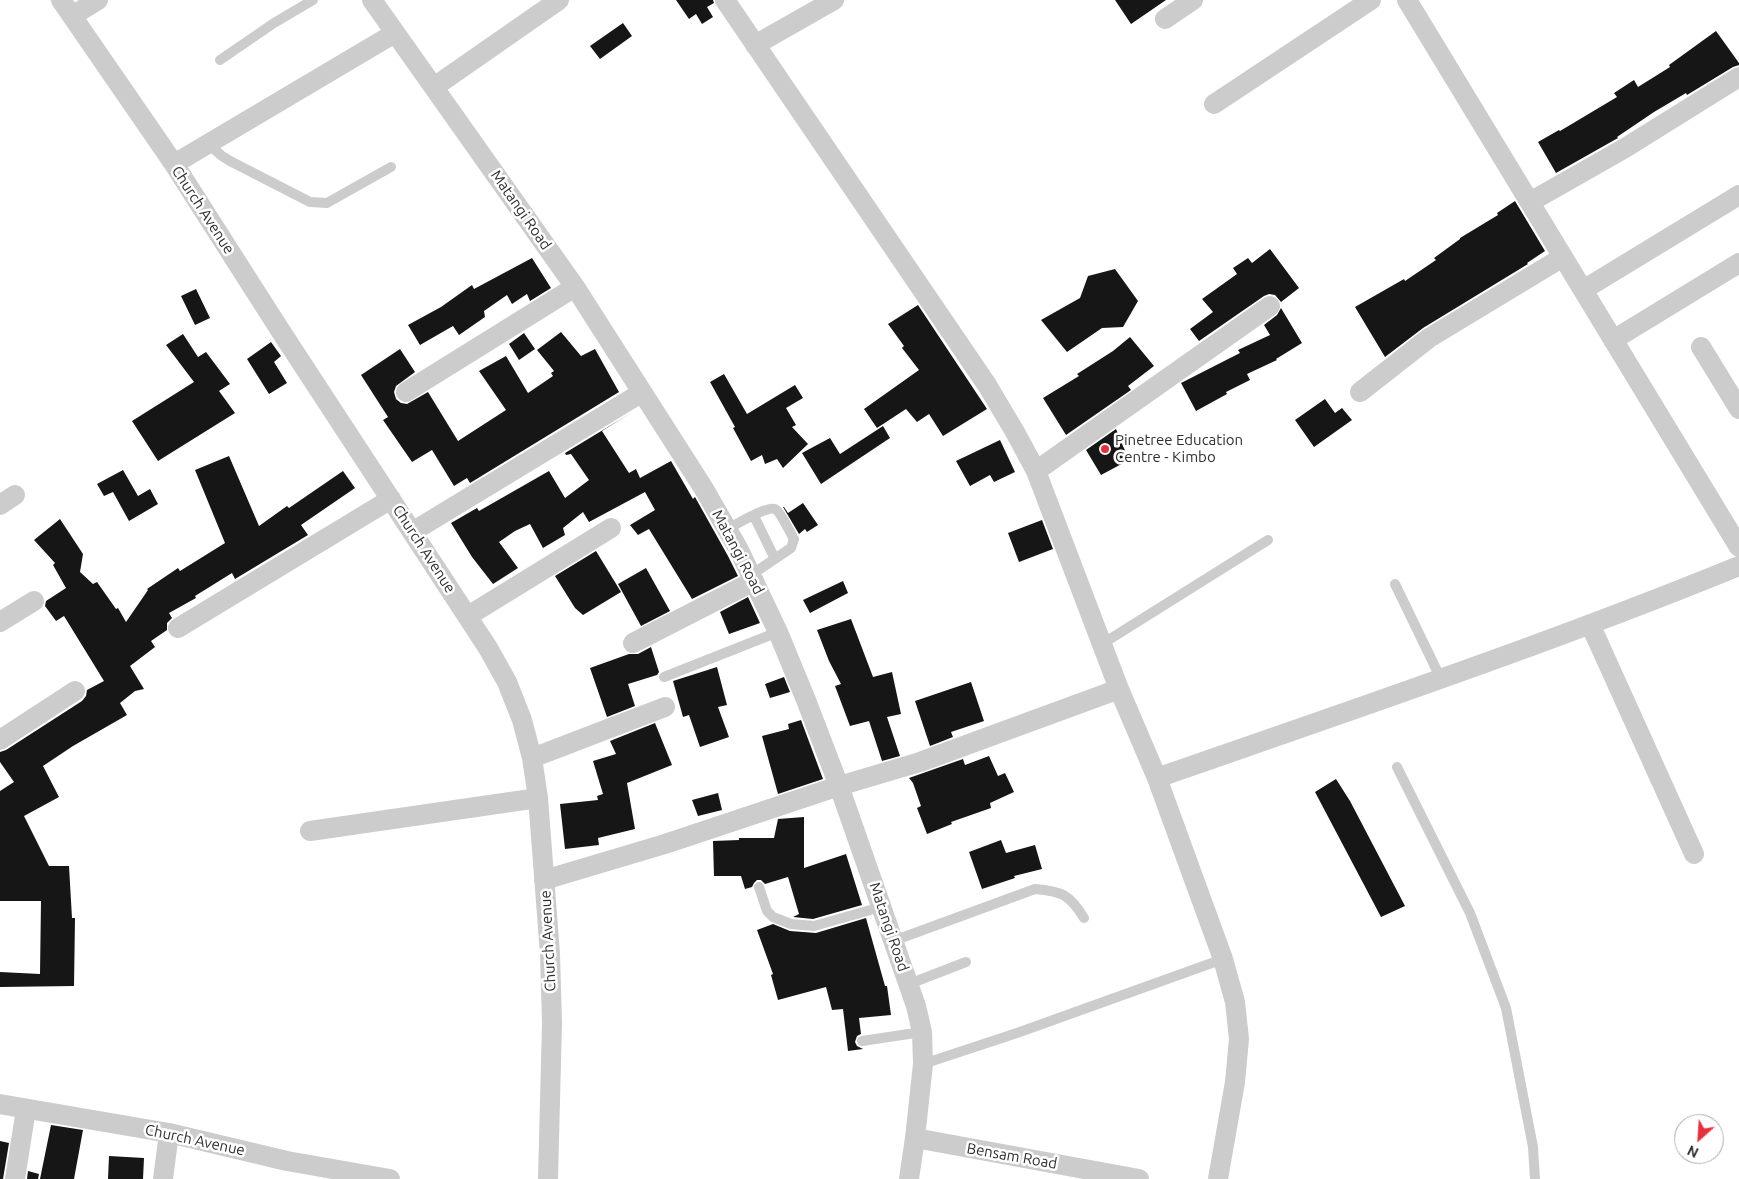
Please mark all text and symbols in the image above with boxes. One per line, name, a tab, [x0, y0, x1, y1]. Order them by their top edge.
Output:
street label: Church Avenue	[168, 163, 238, 257]
street label: Matangi Road	[487, 167, 555, 253]
place label: Pinetree Education Centre - Kimbo	[1115, 431, 1243, 466]
marker: Pinetree Education Centre - Kimbo	[1099, 443, 1111, 455]
street label: Church Avenue	[389, 502, 459, 596]
street label: Matangi Road	[708, 507, 768, 597]
street label: Matangi Road	[865, 880, 913, 974]
street label: Church Avenue	[536, 890, 560, 992]
north arrow	[1674, 1114, 1724, 1164]
street label: Church Avenue	[143, 1121, 247, 1159]
street label: Bensam Road	[965, 1139, 1059, 1173]
text: N	[1685, 1142, 1701, 1161]

